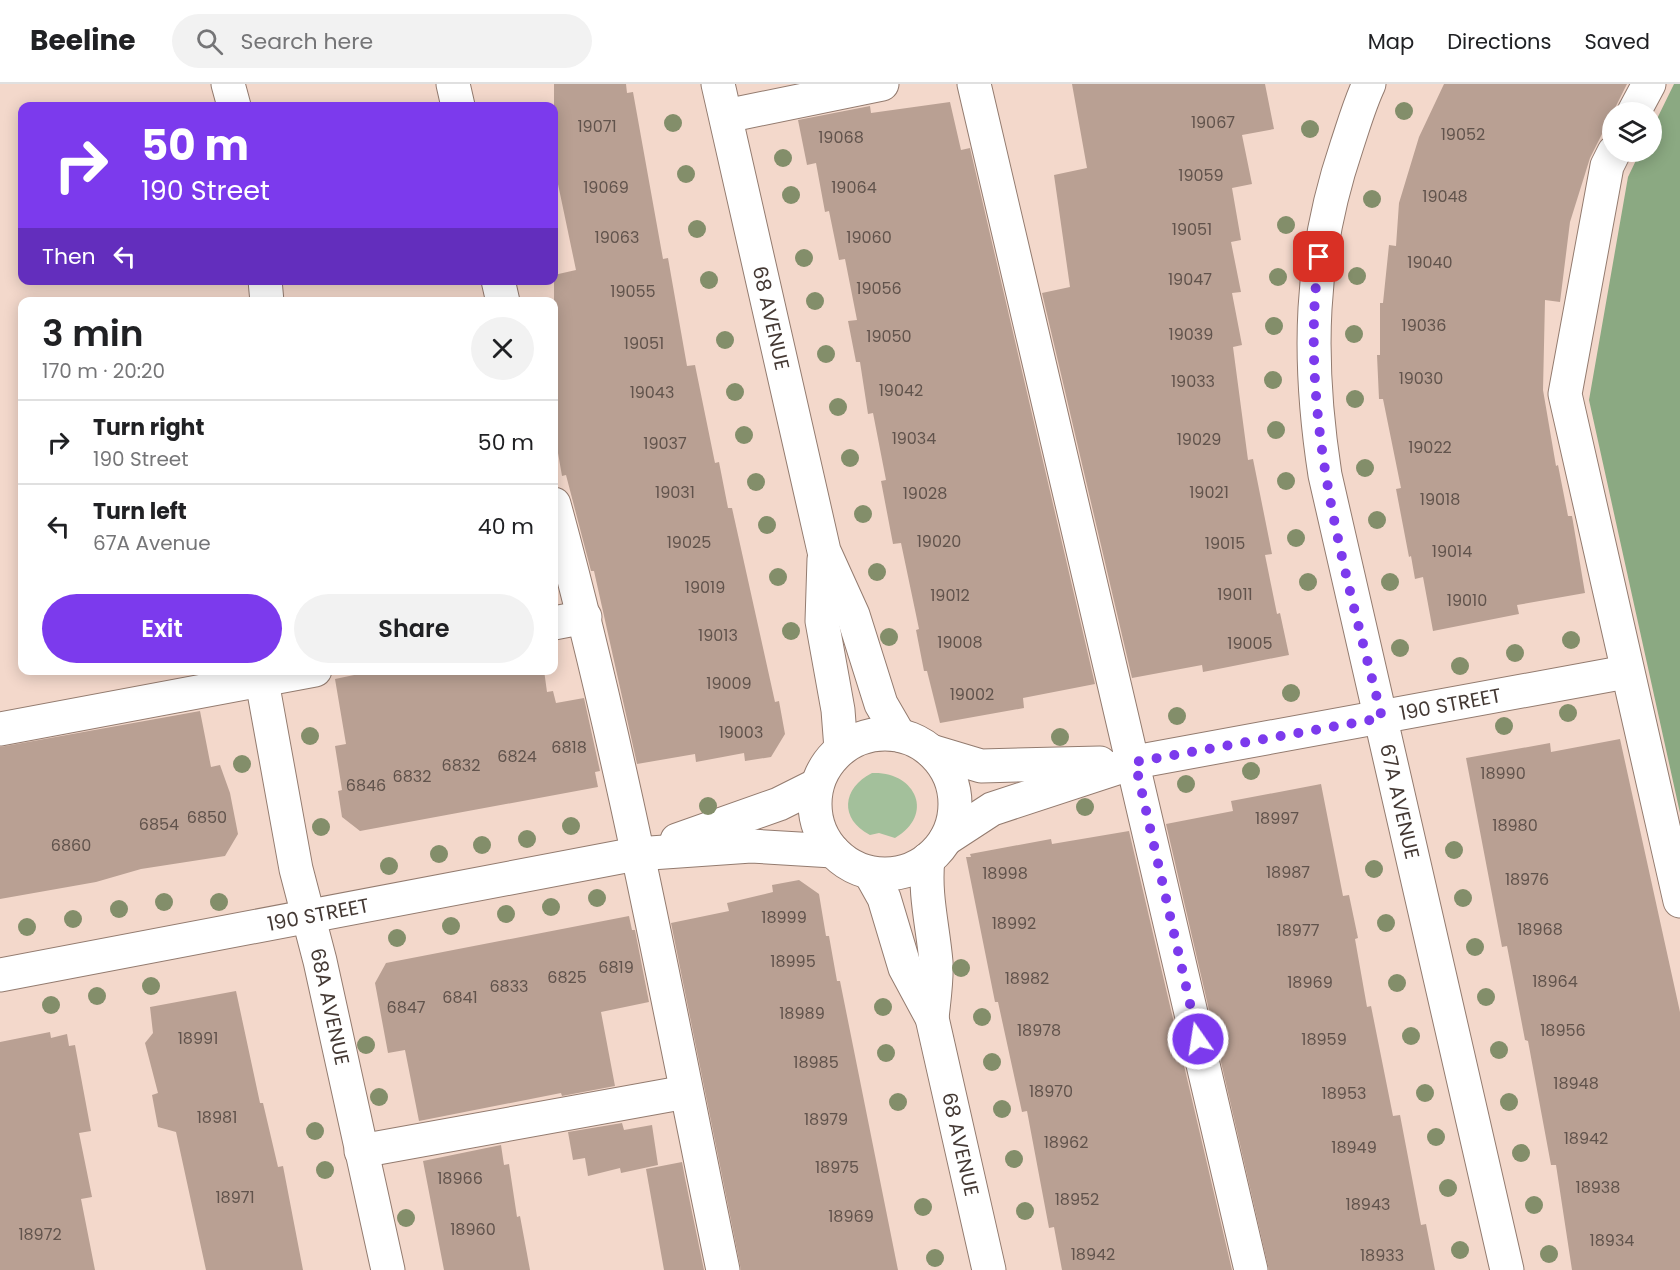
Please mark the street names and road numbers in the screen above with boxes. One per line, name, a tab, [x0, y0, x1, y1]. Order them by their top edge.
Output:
street label: 68 AVENUE	[746, 263, 796, 373]
street label: 190 STREET	[1397, 681, 1504, 727]
street label: 67A AVENUE	[1373, 741, 1427, 862]
street label: 190 STREET	[265, 891, 372, 938]
street label: 68A AVENUE	[303, 945, 357, 1068]
street label: 68 AVENUE	[935, 1090, 986, 1199]

